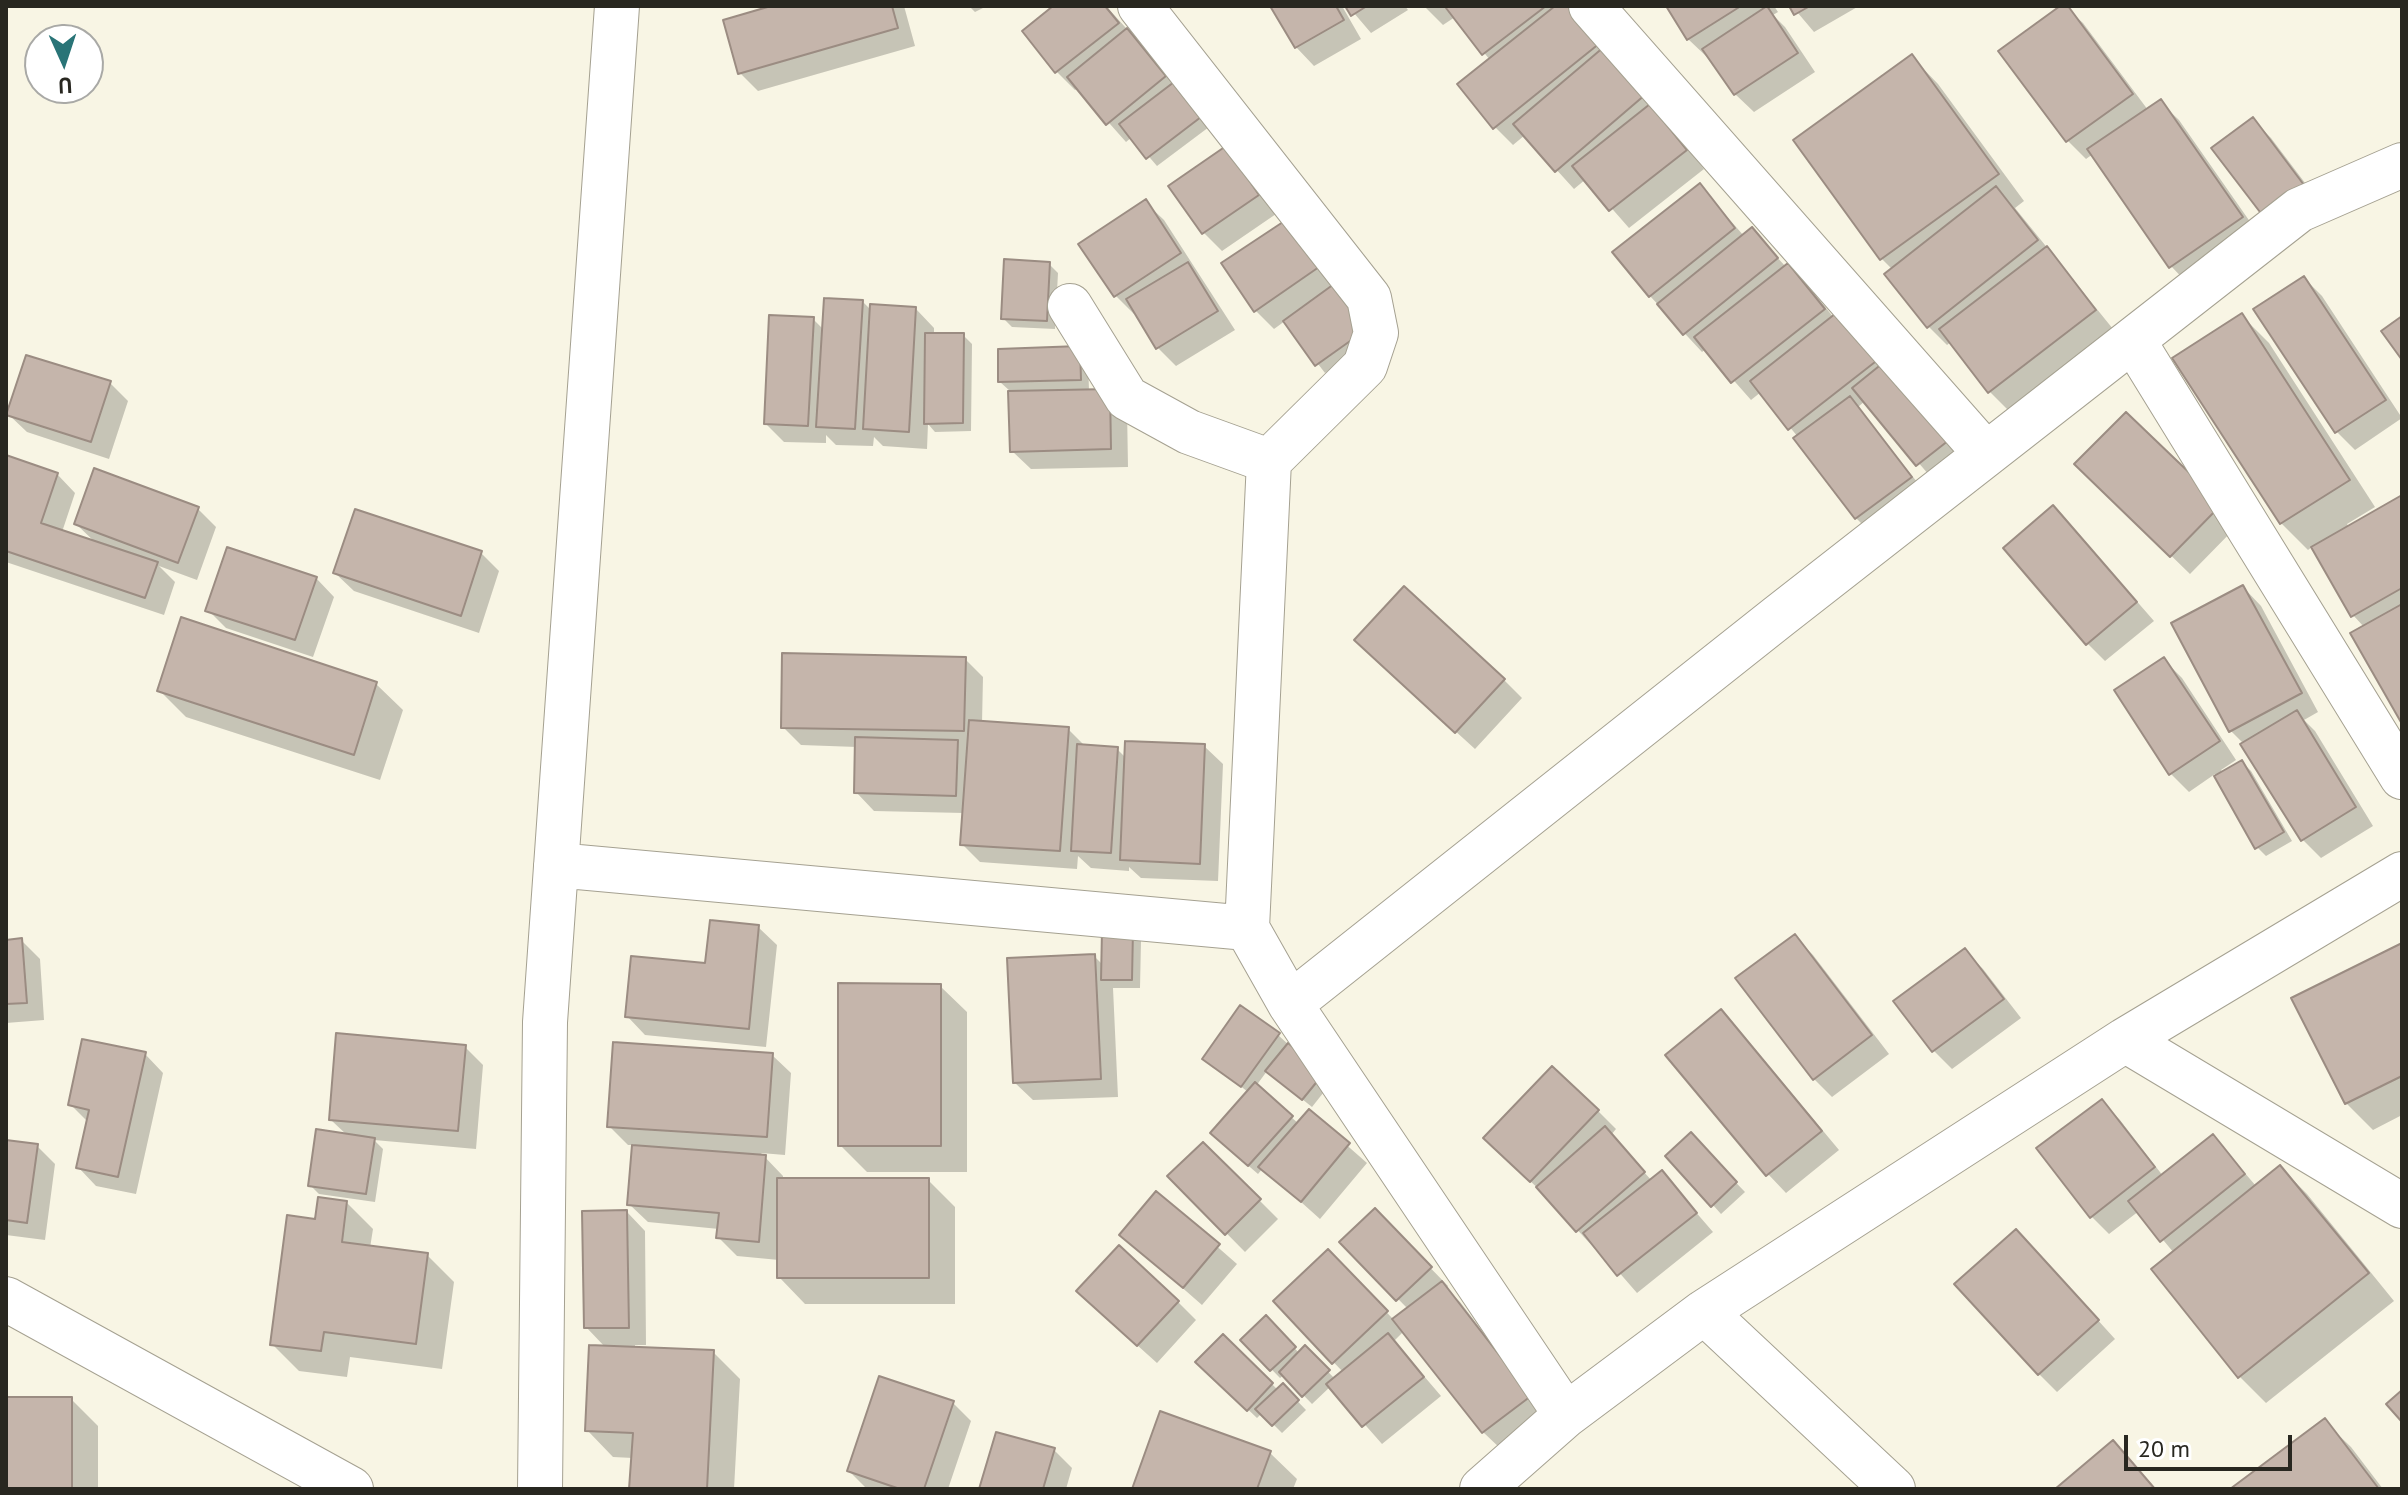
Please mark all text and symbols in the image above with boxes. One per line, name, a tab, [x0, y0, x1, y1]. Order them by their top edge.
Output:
north arrow	[24, 24, 104, 104]
text: U	[58, 72, 73, 100]
scale bar	[2128, 1419, 2296, 1469]
text: 20 m	[2138, 1433, 2190, 1464]

